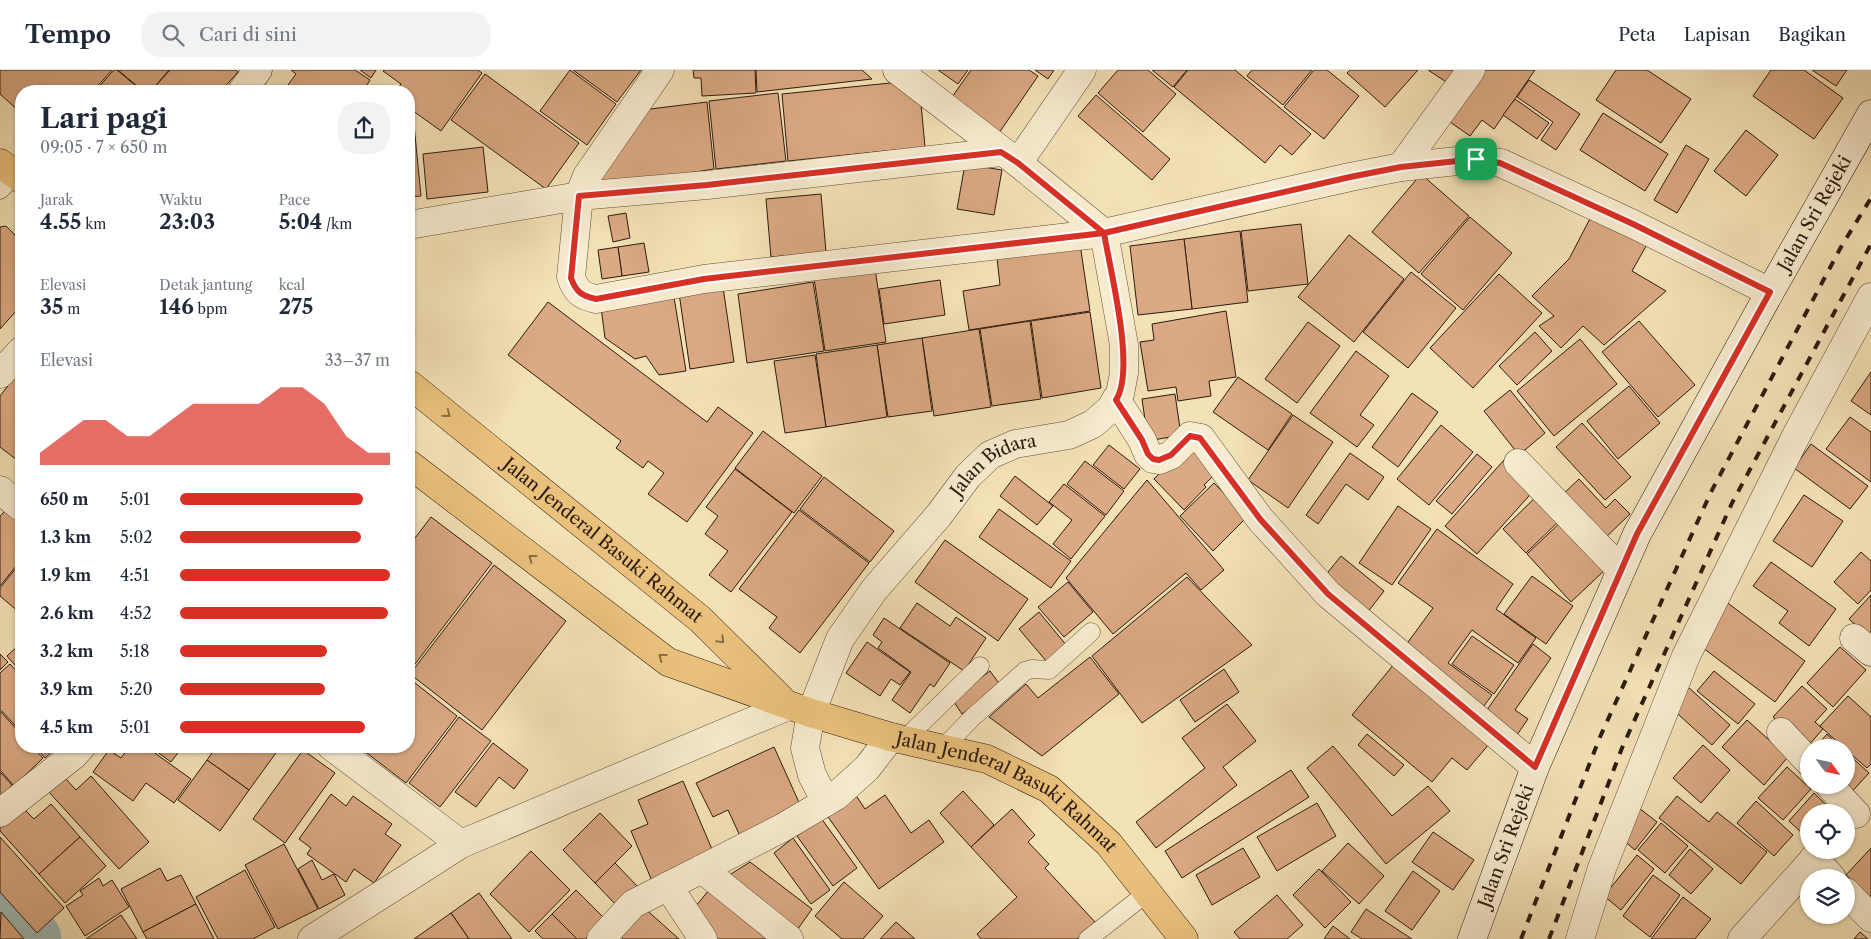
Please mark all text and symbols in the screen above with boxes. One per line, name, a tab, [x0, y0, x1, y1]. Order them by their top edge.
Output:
search box	[141, 12, 491, 57]
text: Tempo	[25, 20, 111, 49]
icon: search	[159, 21, 187, 49]
text: Cari di sini	[199, 23, 297, 46]
text: Peta	[1618, 24, 1656, 46]
text: Lapisan	[1684, 24, 1750, 46]
text: Bagikan	[1778, 24, 1846, 46]
text: Lari pagi	[40, 101, 167, 135]
button: share	[338, 102, 390, 154]
text: 09:05 · 7 × 650 m	[40, 137, 167, 157]
pin	[1455, 138, 1497, 180]
icon: arrive	[1462, 145, 1490, 173]
street label: Jalan Sri Rejeki	[1772, 151, 1856, 278]
text: Jarak	[40, 191, 73, 209]
text: Waktu	[159, 191, 202, 209]
text: Pace	[279, 191, 310, 209]
text: 4.55	[40, 209, 81, 234]
text: 23:03	[159, 209, 215, 234]
text: 5:04	[279, 209, 322, 234]
text: km	[81, 215, 106, 233]
text: /km	[322, 215, 352, 233]
text: Elevasi	[40, 276, 86, 294]
text: Detak jantung	[159, 276, 252, 294]
text: kcal	[279, 276, 305, 294]
text: 35	[40, 294, 63, 319]
text: 146	[159, 294, 194, 319]
text: 275	[279, 294, 313, 319]
text: m	[63, 300, 80, 318]
text: bpm	[194, 300, 228, 318]
text: Elevasi	[40, 350, 93, 370]
text: 33–37 m	[325, 350, 390, 370]
one-way arrow	[441, 409, 450, 418]
street label: Jalan Bidara	[944, 430, 1039, 503]
street label: Jalan Jenderal Basuki Rahmat	[496, 451, 708, 628]
text: 650 m	[40, 489, 89, 509]
text: 5:01	[120, 489, 150, 509]
text: 1.3 km	[40, 527, 91, 547]
text: 5:02	[120, 527, 153, 547]
one-way arrow	[528, 555, 538, 564]
text: 1.9 km	[40, 565, 91, 585]
text: 4:51	[120, 565, 149, 585]
text: 2.6 km	[40, 603, 94, 623]
text: 4:52	[120, 603, 152, 623]
one-way arrow	[715, 634, 724, 643]
text: 3.2 km	[40, 641, 93, 661]
text: 5:18	[120, 641, 149, 661]
one-way arrow	[659, 654, 668, 662]
text: 3.9 km	[40, 679, 93, 699]
text: 5:20	[120, 679, 153, 699]
text: 4.5 km	[40, 717, 93, 737]
text: 5:01	[120, 717, 150, 737]
street label: Jalan Jenderal Basuki Rahmat	[891, 727, 1122, 857]
north arrow	[1800, 739, 1855, 794]
map controls	[1800, 739, 1855, 924]
street label: Jalan Sri Rejeki	[1472, 781, 1539, 913]
button: locate	[1800, 804, 1855, 859]
button: layers	[1800, 869, 1855, 924]

